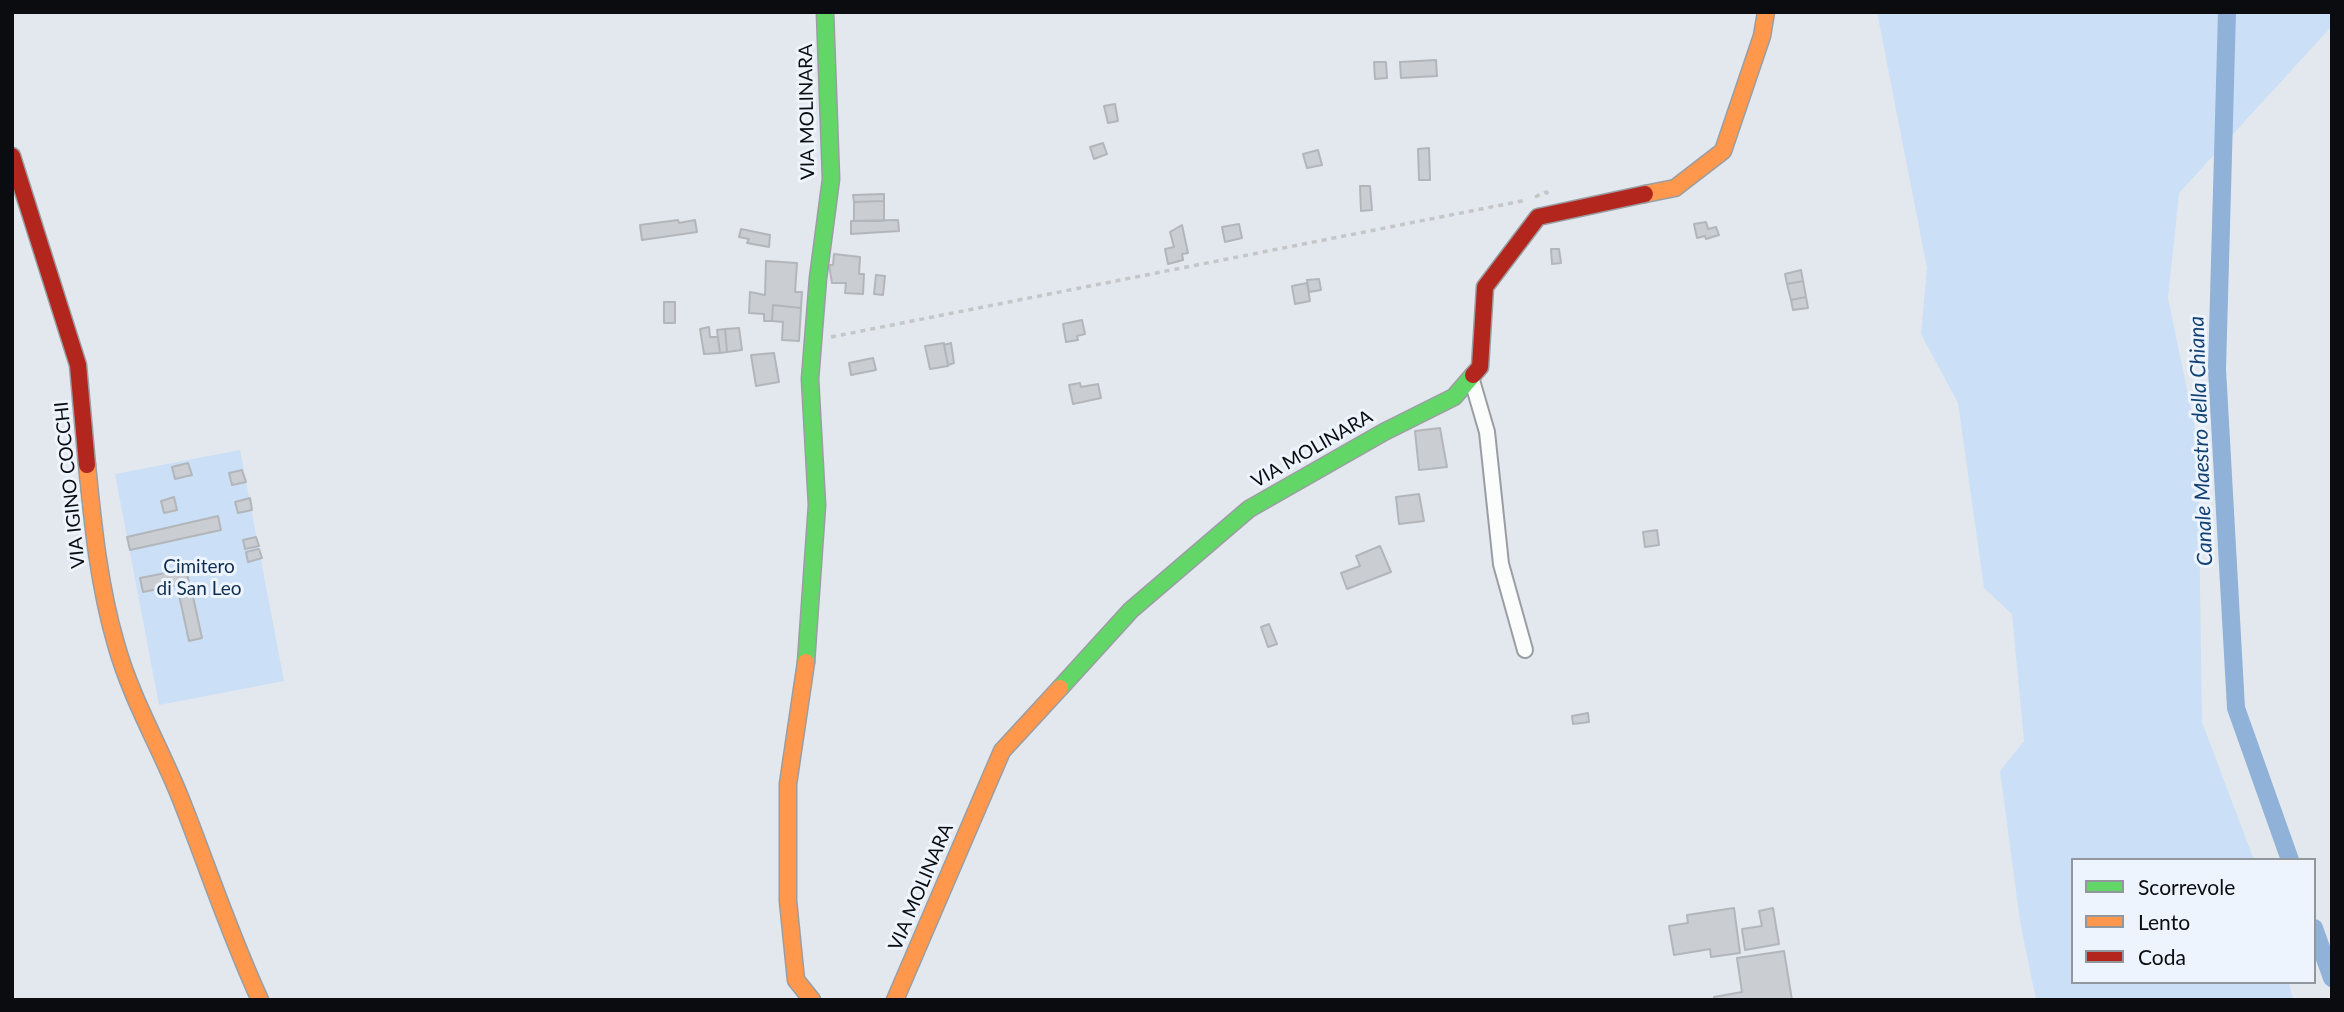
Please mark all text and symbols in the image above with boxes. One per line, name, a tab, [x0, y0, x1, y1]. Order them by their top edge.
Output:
street label: VIA MOLINARA	[794, 44, 820, 180]
water label: Canale Maestro della Chiana	[2184, 316, 2218, 566]
street label: VIA IGINO COCCHI	[50, 400, 90, 570]
street label: VIA MOLINARA	[1247, 405, 1377, 493]
park label: Cimitero di San Leo	[156, 556, 242, 600]
street label: VIA MOLINARA	[884, 820, 958, 954]
legend	[2071, 858, 2316, 984]
text: Scorrevole	[2138, 874, 2235, 899]
text: Lento	[2138, 909, 2190, 934]
text: Coda	[2138, 944, 2186, 969]

